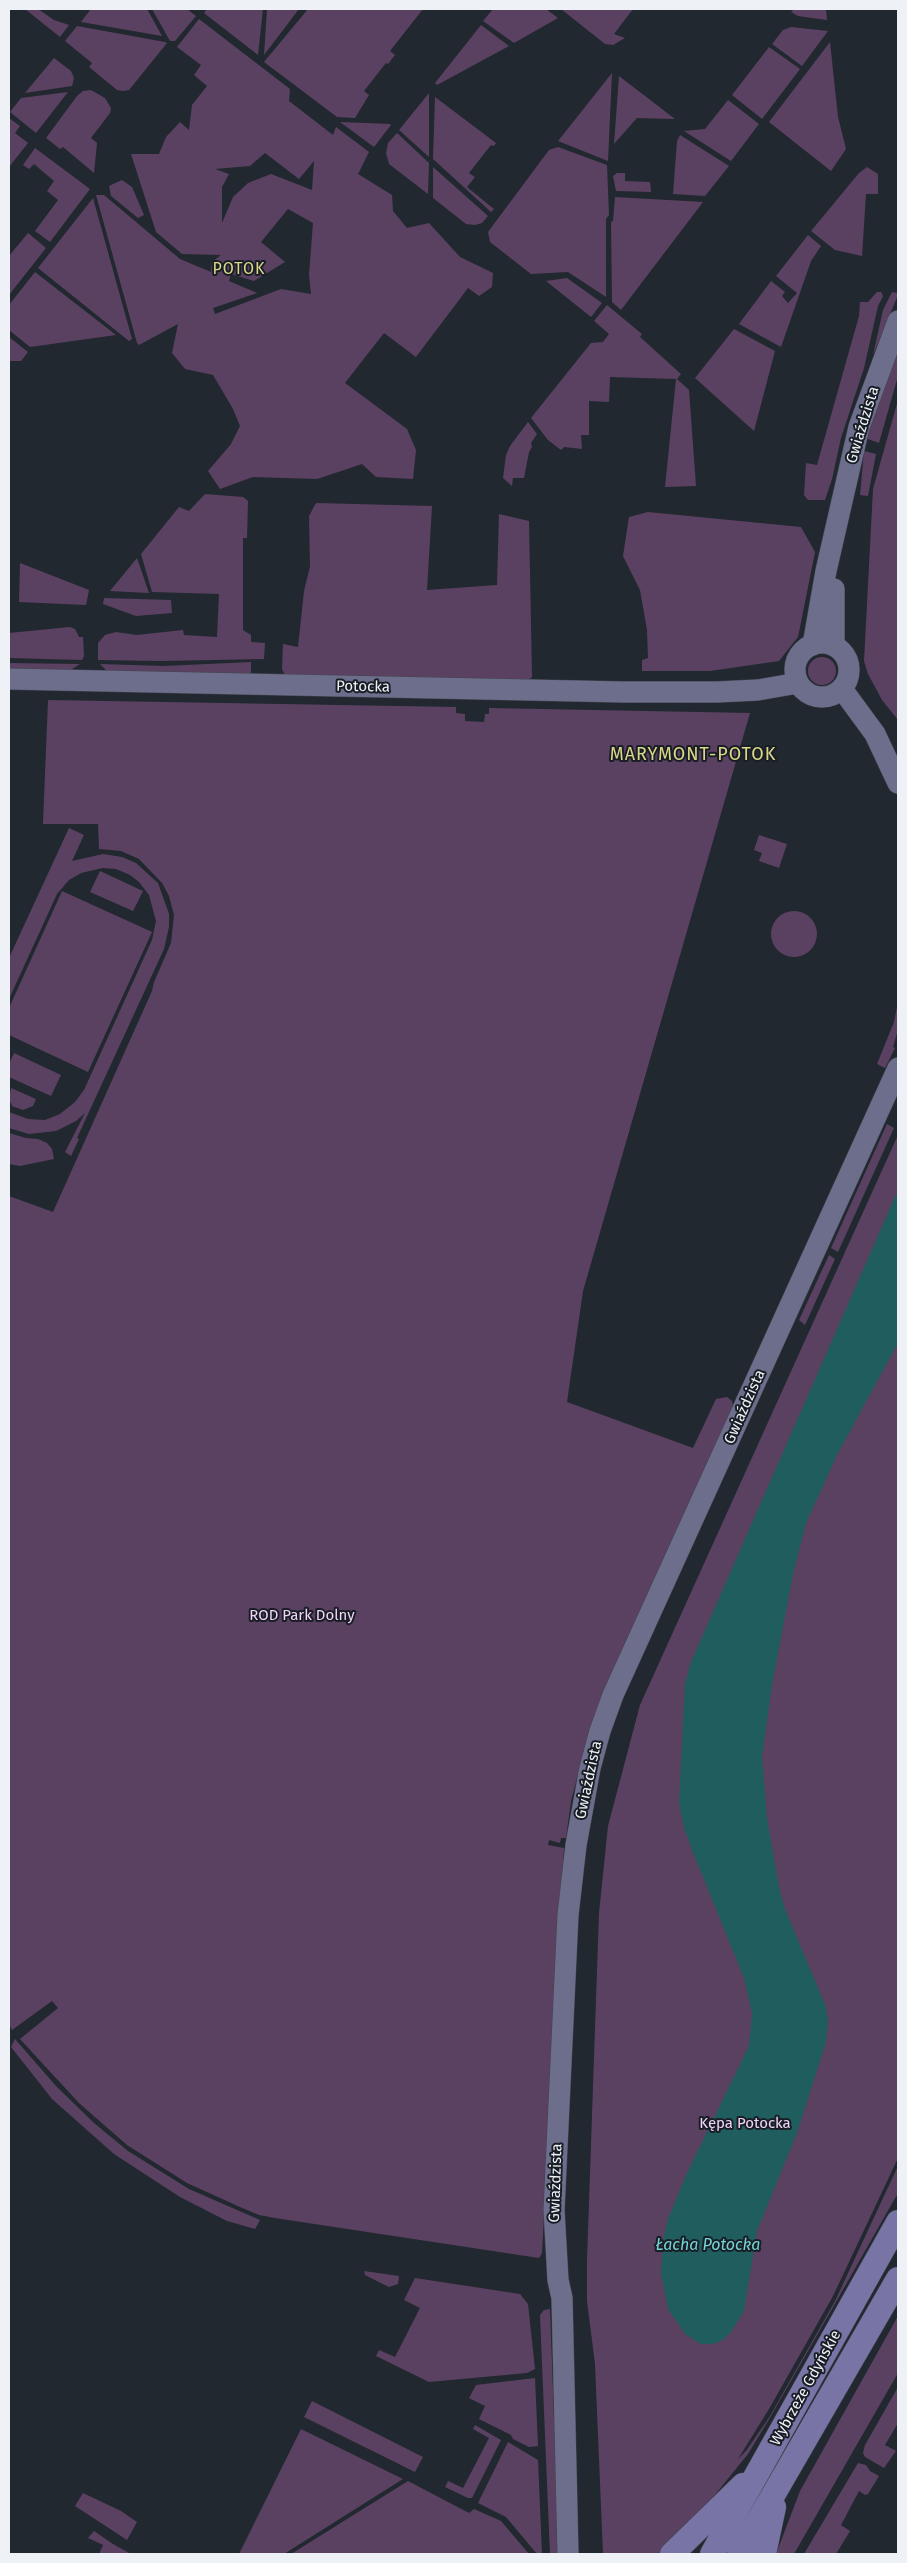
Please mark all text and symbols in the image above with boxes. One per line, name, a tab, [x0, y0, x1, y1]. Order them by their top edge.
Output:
district label: POTOK	[212, 260, 266, 280]
street label: Gwiaździsta	[843, 384, 883, 466]
street label: Potocka	[336, 678, 390, 696]
district label: MARYMONT-POTOK	[608, 744, 778, 766]
street label: Gwiaździsta	[721, 1367, 769, 1447]
park label: ROD Park Dolny	[249, 1607, 355, 1625]
street label: Gwiaździsta	[572, 1739, 606, 1821]
park label: Kępa Potocka	[699, 2115, 791, 2133]
street label: Gwiaździsta	[546, 2143, 566, 2223]
water label: Łacha Potocka	[656, 2236, 760, 2256]
street label: Wybrzeże Gdyńskie	[767, 2327, 845, 2449]

